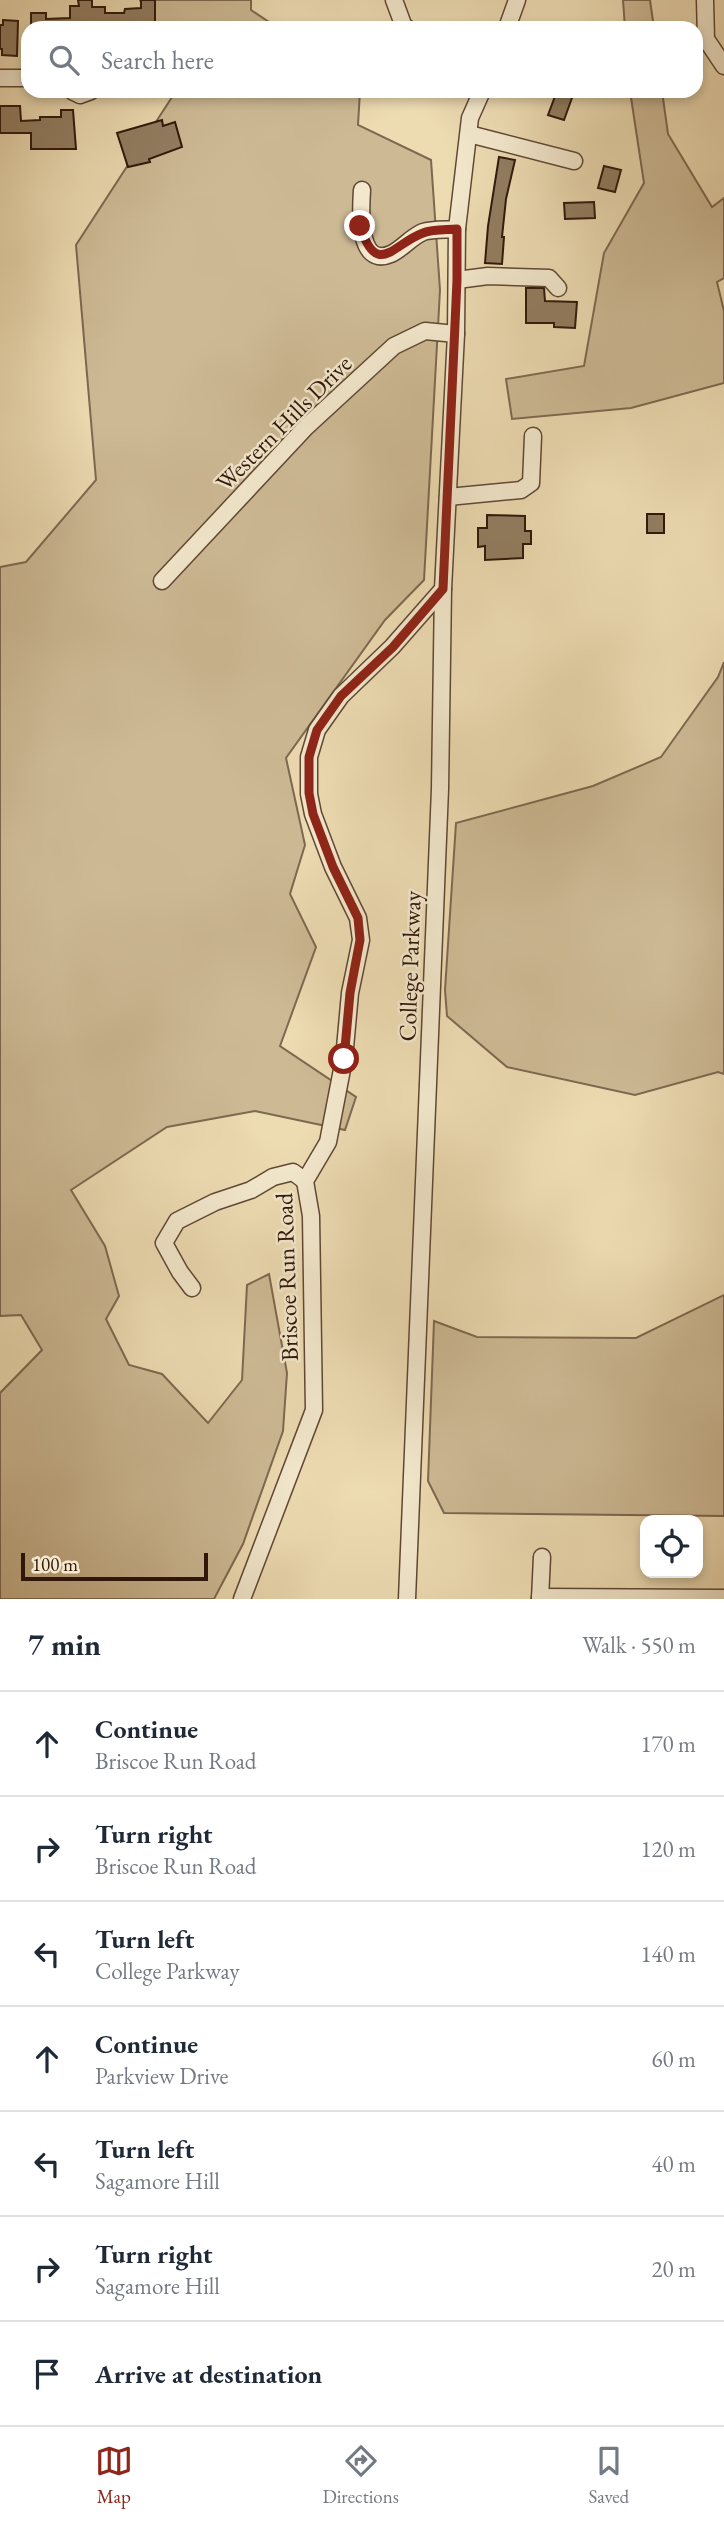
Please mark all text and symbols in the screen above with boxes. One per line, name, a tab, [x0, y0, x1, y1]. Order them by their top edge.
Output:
search box	[21, 21, 703, 98]
icon: search	[45, 41, 83, 79]
text: Search here	[101, 43, 214, 77]
route end	[344, 210, 375, 241]
street label: Western Hills Drive	[209, 348, 358, 497]
street label: College Parkway	[391, 890, 428, 1042]
route start	[328, 1043, 359, 1074]
street label: Briscoe Run Road	[268, 1191, 305, 1362]
map controls	[640, 1515, 703, 1578]
button: locate	[640, 1515, 703, 1578]
scale bar	[21, 1550, 208, 1582]
text: 100 m	[32, 1552, 78, 1577]
text: 7 min	[28, 1625, 101, 1664]
text: Walk · 550 m	[582, 1630, 696, 1660]
text: Continue	[95, 1712, 198, 1746]
icon: ahead	[28, 1725, 66, 1763]
text: 170 m	[640, 1729, 696, 1759]
text: Briscoe Run Road	[95, 1746, 257, 1776]
text: Turn right	[95, 1817, 213, 1851]
icon: right	[28, 1830, 66, 1868]
text: 120 m	[640, 1834, 696, 1864]
text: Briscoe Run Road	[95, 1851, 257, 1881]
text: Turn left	[95, 1922, 194, 1956]
icon: left	[28, 1935, 66, 1973]
text: 140 m	[640, 1939, 696, 1969]
text: College Parkway	[95, 1956, 240, 1986]
text: Continue	[95, 2027, 198, 2061]
icon: ahead	[28, 2040, 66, 2078]
text: 60 m	[651, 2044, 696, 2074]
text: Parkview Drive	[95, 2061, 228, 2091]
text: Turn left	[95, 2132, 194, 2166]
icon: left	[28, 2145, 66, 2183]
text: 40 m	[651, 2149, 696, 2179]
text: Sagamore Hill	[95, 2166, 220, 2196]
text: Turn right	[95, 2237, 213, 2271]
icon: right	[28, 2250, 66, 2288]
text: 20 m	[651, 2254, 696, 2284]
text: Sagamore Hill	[95, 2271, 220, 2301]
icon: arrive	[28, 2355, 66, 2393]
text: Arrive at destination	[95, 2357, 322, 2391]
tab: Map	[95, 2442, 133, 2509]
tab: Directions	[322, 2442, 399, 2509]
tab: Saved	[588, 2442, 629, 2509]

